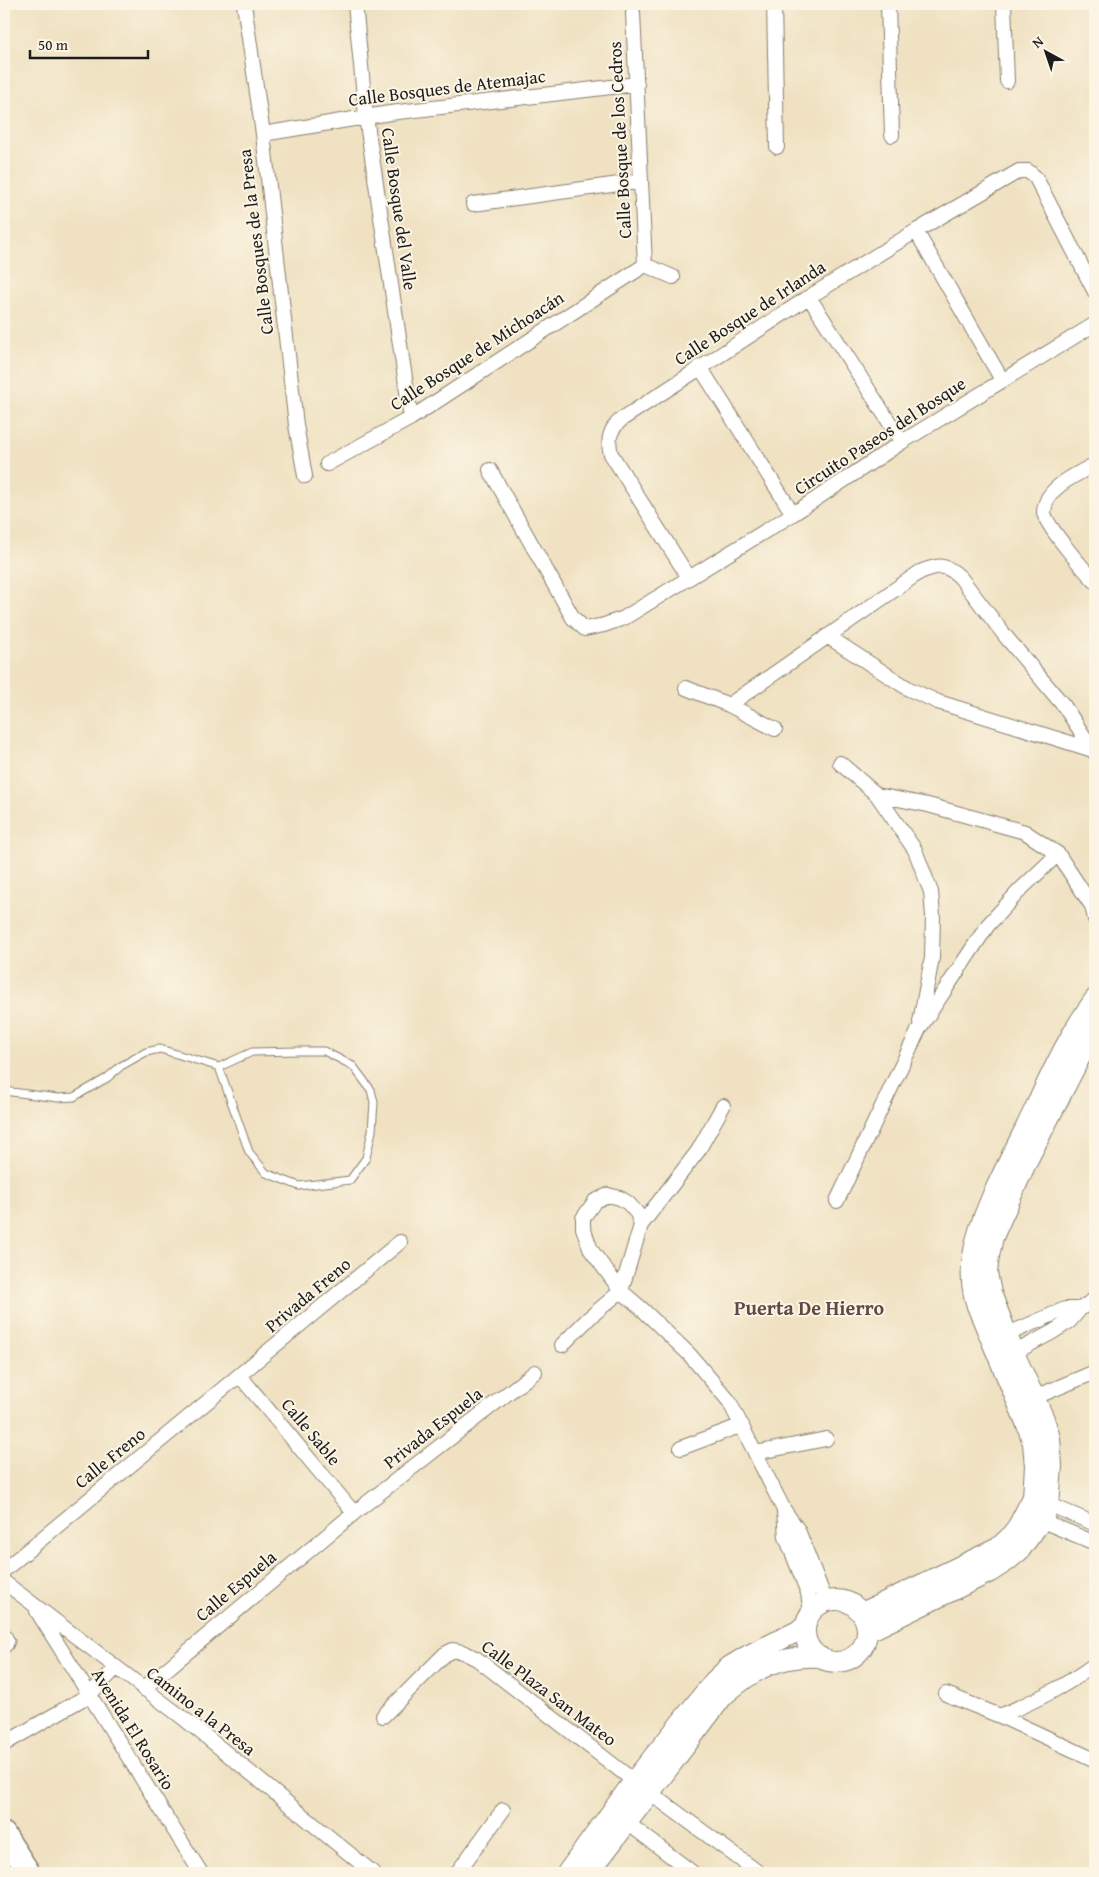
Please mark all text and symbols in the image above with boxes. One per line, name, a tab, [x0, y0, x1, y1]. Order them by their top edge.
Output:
scale bar	[30, 28, 148, 60]
north arrow	[1022, 28, 1072, 78]
text: N	[1028, 31, 1048, 53]
text: 50 m	[38, 34, 69, 55]
street label: Calle Bosque de los Cedros	[601, 41, 638, 239]
street label: Calle Bosques de Atemajac	[347, 62, 547, 113]
street label: Calle Bosque del Valle	[375, 126, 424, 292]
street label: Calle Bosques de la Presa	[231, 147, 280, 336]
street label: Calle Bosque de Irlanda	[669, 253, 831, 372]
street label: Calle Bosque de Michoacán	[384, 284, 569, 417]
street label: Circuito Paseos del Bosque	[789, 370, 971, 501]
street label: Privada Freno	[259, 1251, 357, 1339]
district label: Puerta De Hierro	[734, 1293, 884, 1322]
street label: Privada Espuela	[377, 1380, 488, 1475]
street label: Calle Sable	[275, 1392, 348, 1471]
street label: Calle Freno	[68, 1421, 151, 1495]
street label: Calle Espuela	[189, 1543, 282, 1628]
street label: Calle Plaza San Mateo	[476, 1633, 623, 1752]
street label: Camino a la Presa	[141, 1659, 262, 1762]
street label: Avenida El Rosario	[85, 1663, 182, 1795]

